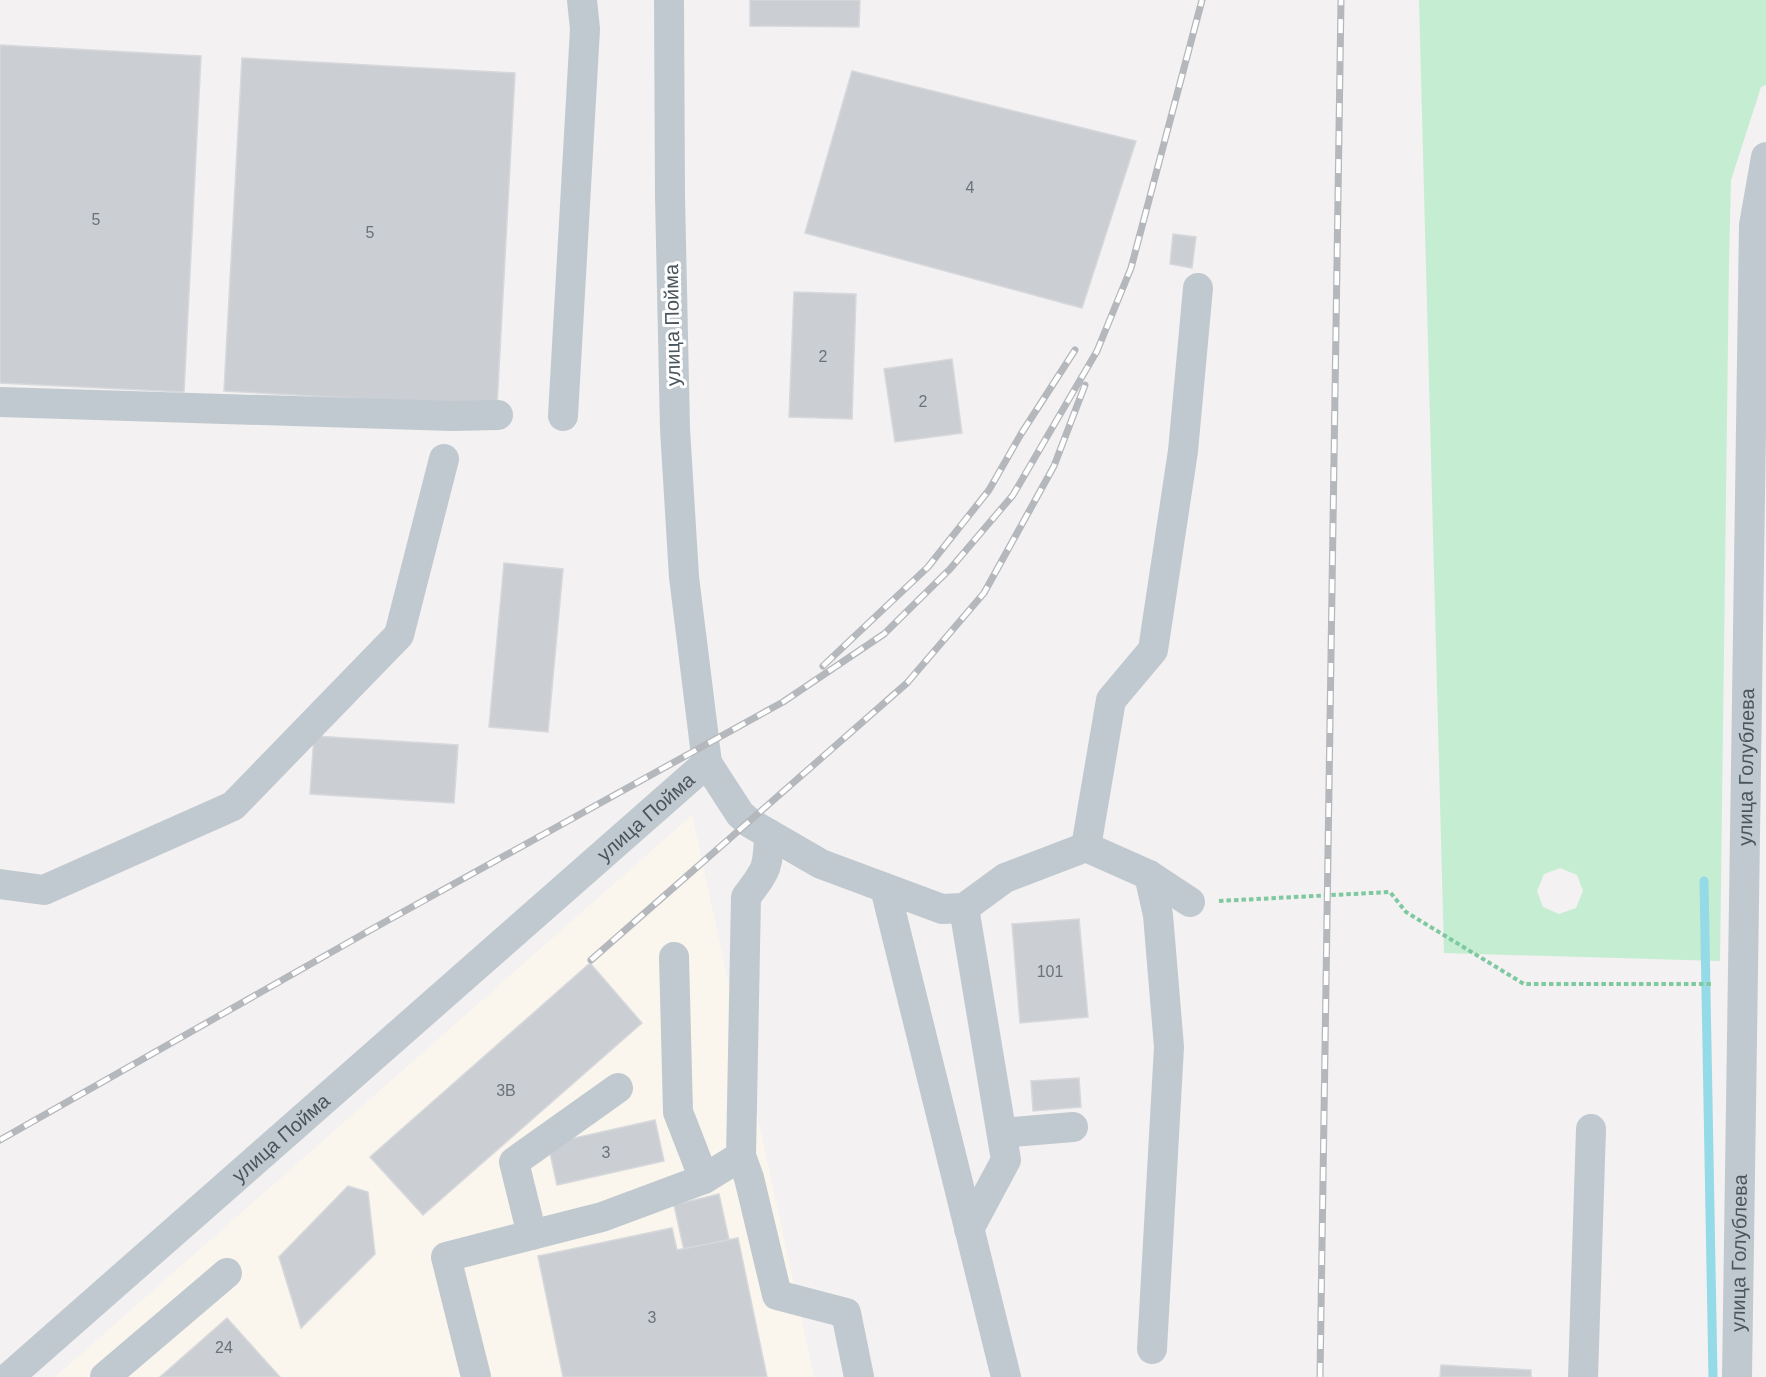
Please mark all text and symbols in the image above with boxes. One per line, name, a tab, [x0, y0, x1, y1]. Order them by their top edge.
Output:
house number: 4	[966, 179, 975, 196]
house number: 5	[92, 211, 101, 228]
house number: 5	[366, 224, 375, 241]
street label: улица Пойма	[660, 263, 684, 386]
house number: 2	[819, 348, 828, 365]
house number: 2	[919, 393, 928, 410]
street label: улица Голублева	[1734, 687, 1758, 846]
street label: улица Пойма	[593, 768, 699, 865]
house number: 101	[1037, 963, 1063, 980]
house number: 3В	[496, 1082, 516, 1099]
street label: улица Пойма	[228, 1089, 335, 1186]
house number: 3	[602, 1144, 611, 1161]
street label: улица Голублева	[1727, 1173, 1751, 1332]
house number: 3	[648, 1309, 657, 1326]
house number: 24	[215, 1339, 233, 1356]

